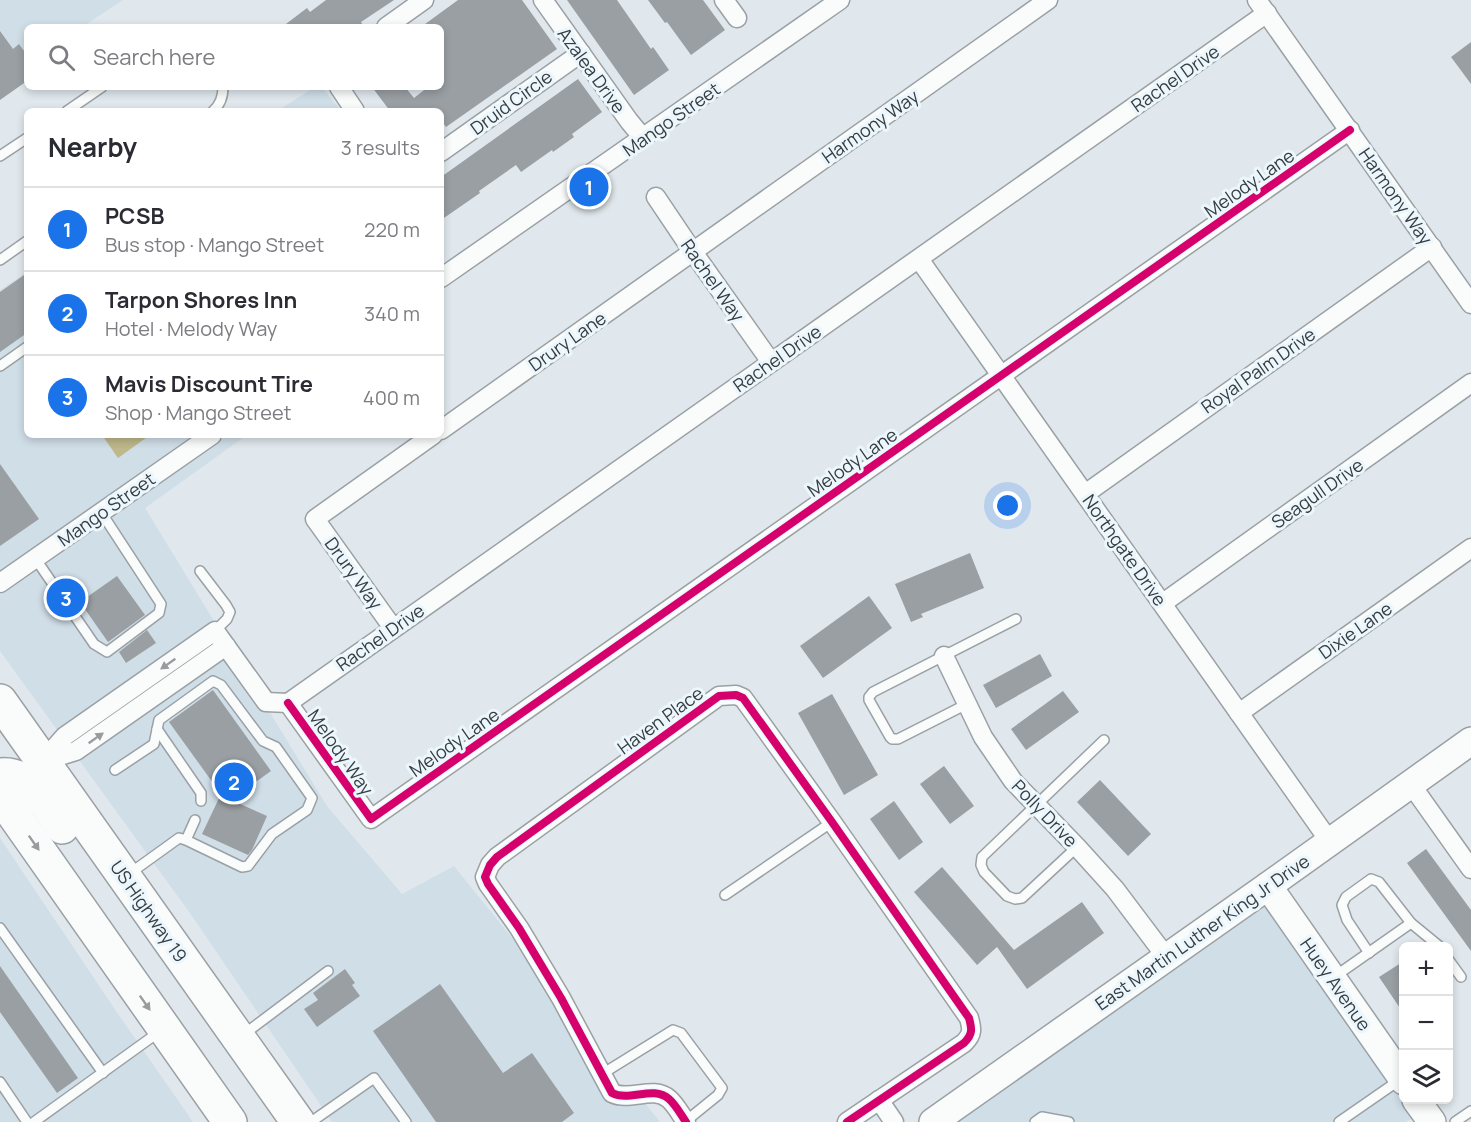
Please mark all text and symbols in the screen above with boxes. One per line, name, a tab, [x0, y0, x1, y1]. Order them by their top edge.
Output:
street label: Azalea Drive	[553, 22, 631, 118]
search box	[24, 24, 444, 90]
street label: Rachel Drive	[1126, 39, 1224, 117]
icon: search	[45, 41, 78, 74]
text: Search here	[93, 42, 215, 72]
street label: Druid Circle	[465, 64, 557, 140]
street label: Mango Street	[618, 77, 724, 161]
street label: Harmony Way	[817, 83, 924, 168]
text: Nearby	[48, 129, 137, 165]
text: 3 results	[341, 134, 420, 161]
street label: Melody Lane	[1199, 143, 1299, 223]
street label: Harmony Way	[1354, 143, 1439, 250]
pin: 1	[570, 164, 608, 210]
text: PCSB	[105, 201, 164, 231]
text: 1	[63, 216, 72, 243]
text: 220 m	[364, 216, 420, 243]
text: Bus stop · Mango Street	[105, 231, 324, 258]
street label: Rachel Way	[676, 234, 750, 326]
text: Tarpon Shores Inn	[105, 285, 297, 315]
text: 2	[62, 300, 73, 327]
text: 340 m	[364, 300, 420, 327]
street label: Drury Lane	[524, 306, 610, 376]
text: Hotel · Melody Way	[105, 315, 277, 342]
street label: Rachel Drive	[728, 319, 826, 397]
street label: Royal Palm Drive	[1196, 322, 1320, 418]
text: Mavis Discount Tire	[105, 369, 313, 399]
text: 3	[62, 384, 73, 411]
text: 400 m	[363, 384, 420, 411]
text: Shop · Mango Street	[105, 399, 292, 426]
street label: Melody Lane	[802, 422, 902, 502]
street label: Seagull Drive	[1266, 453, 1368, 533]
street label: Mango Street	[53, 467, 159, 551]
street label: Northgate Drive	[1078, 489, 1172, 611]
your location	[993, 491, 1022, 520]
street label: Drury Way	[320, 532, 389, 614]
pin: 3	[46, 576, 86, 620]
street label: Dixie Lane	[1314, 596, 1396, 664]
street label: Rachel Drive	[331, 598, 429, 676]
one-way arrow	[160, 658, 176, 670]
street label: Haven Place	[612, 681, 708, 759]
street label: Melody Lane	[404, 702, 504, 782]
street label: Melody Way	[303, 704, 380, 800]
one-way arrow	[87, 732, 103, 744]
pin: 2	[214, 760, 254, 804]
street label: Polly Drive	[1007, 774, 1083, 852]
one-way arrow	[28, 835, 40, 851]
street label: East Martin Luther King Jr Drive	[1090, 849, 1314, 1015]
street label: US Highway 19	[105, 856, 193, 966]
street label: Huey Avenue	[1295, 933, 1377, 1035]
map controls	[1399, 942, 1453, 1104]
button: +	[1399, 942, 1453, 996]
one-way arrow	[139, 995, 150, 1011]
button: −	[1399, 996, 1453, 1050]
button: layers	[1399, 1050, 1453, 1104]

